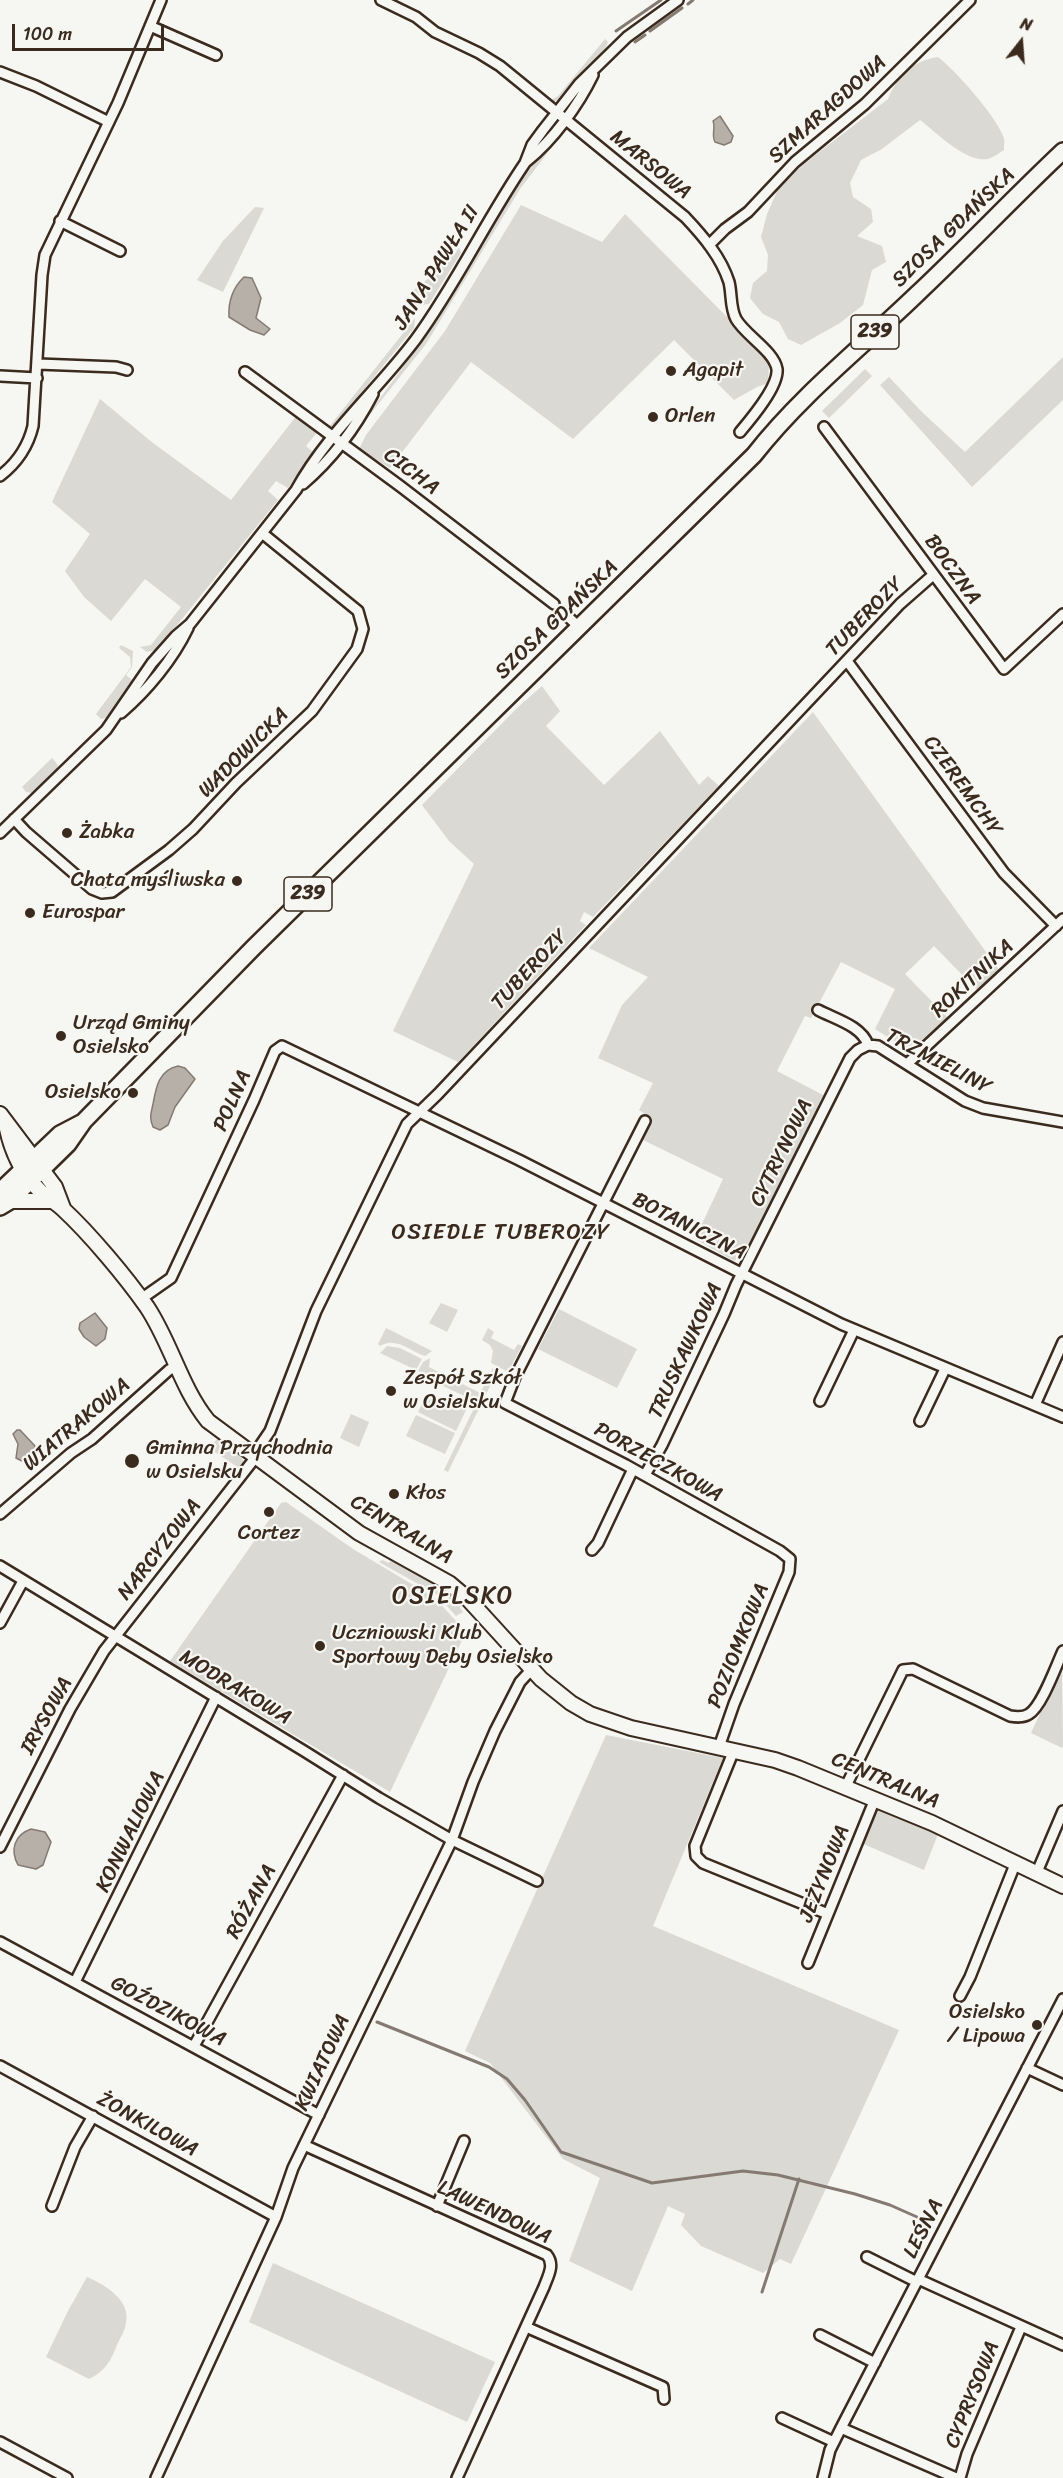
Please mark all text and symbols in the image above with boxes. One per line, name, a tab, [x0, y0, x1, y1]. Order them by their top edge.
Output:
text: N	[1017, 9, 1036, 40]
scale bar	[15, 12, 166, 50]
north arrow	[991, 12, 1051, 72]
text: 100 m	[23, 18, 72, 50]
street label: SZMARAGDOWA	[764, 50, 892, 170]
street label: MARSOWA	[605, 125, 695, 205]
street label: SZOSA GDAŃSKA	[887, 163, 1021, 293]
street label: JANA PAWŁA II	[389, 201, 485, 335]
road number: 239	[851, 315, 899, 349]
place label: Agapit	[683, 358, 743, 384]
marker: Agapit	[664, 364, 678, 378]
place label: Orlen	[665, 404, 715, 430]
marker: Orlen	[646, 410, 660, 424]
street label: CICHA	[378, 443, 444, 501]
street label: BOCZNA	[918, 530, 986, 610]
street label: SZOSA GDAŃSKA	[490, 555, 624, 685]
street label: TUBEROZY	[821, 572, 909, 662]
street label: WADOWICKA	[194, 703, 294, 803]
street label: CZEREMCHY	[917, 731, 1007, 841]
place label: Żabka	[79, 820, 134, 846]
marker: Żabka	[60, 826, 74, 840]
place label: Chata myśliwska	[71, 868, 225, 894]
marker: Chata myśliwska	[230, 874, 244, 888]
road number: 239	[284, 877, 332, 911]
place label: Eurospar	[42, 900, 124, 926]
marker: Eurospar	[23, 906, 37, 920]
street label: TUBEROZY	[486, 924, 574, 1016]
street label: ROKITNIKA	[927, 934, 1019, 1024]
place label: Urząd Gminy Osielsko	[73, 1011, 190, 1061]
street label: TRZMIELINY	[881, 1024, 995, 1100]
marker: Urząd Gminy Osielsko	[54, 1029, 68, 1043]
street label: POLNA	[208, 1066, 258, 1136]
place label: Osielsko	[45, 1080, 121, 1106]
marker: Osielsko	[126, 1086, 140, 1100]
street label: CYTRYNOWA	[745, 1095, 819, 1211]
street label: BOTANICZNA	[628, 1188, 750, 1266]
district label: OSIEDLE TUBEROZY	[392, 1220, 610, 1246]
street label: TRUSKAWKOWA	[644, 1279, 728, 1423]
place label: Zespół Szkół w Osielsku	[403, 1366, 521, 1416]
street label: WIATRAKOWA	[18, 1373, 136, 1477]
marker: Zespół Szkół w Osielsku	[384, 1384, 398, 1398]
street label: PORZECZKOWA	[590, 1417, 726, 1509]
place label: Gminna Przychodnia w Osielsku	[146, 1436, 333, 1486]
marker: Gminna Przychodnia w Osielsku	[123, 1452, 141, 1470]
place label: Kłos	[406, 1481, 446, 1507]
marker: Kłos	[387, 1487, 401, 1501]
street label: CENTRALNA	[345, 1490, 457, 1570]
street label: NARCYZOWA	[113, 1494, 207, 1606]
marker: Cortez	[262, 1505, 276, 1519]
place label: Cortez	[238, 1521, 300, 1547]
street label: POZIOMKOWA	[703, 1580, 775, 1712]
district label: OSIELSKO	[394, 1583, 512, 1611]
place label: Uczniowski Klub Sportowy Dęby Osielsko	[332, 1621, 553, 1671]
marker: Uczniowski Klub Sportowy Dęby Osielsko	[313, 1639, 327, 1653]
street label: MODRAKOWA	[174, 1645, 296, 1731]
street label: IRYSOWA	[16, 1673, 78, 1759]
street label: CENTRALNA	[827, 1747, 943, 1815]
street label: KONWALIOWA	[91, 1767, 171, 1897]
street label: JEŻYNOWA	[794, 1822, 856, 1926]
street label: RÓŻANA	[221, 1860, 283, 1944]
street label: GOŹDZIKOWA	[106, 1971, 230, 2053]
place label: Osielsko / Lipowa	[947, 2000, 1025, 2050]
street label: KWIATOWA	[290, 2011, 356, 2115]
marker: Osielsko / Lipowa	[1030, 2018, 1044, 2032]
street label: ŻONKILOWA	[92, 2087, 202, 2163]
street label: LAWENDOWA	[433, 2176, 555, 2250]
street label: LEŚNA	[898, 2195, 950, 2263]
street label: CYPRYSOWA	[940, 2338, 1006, 2452]

